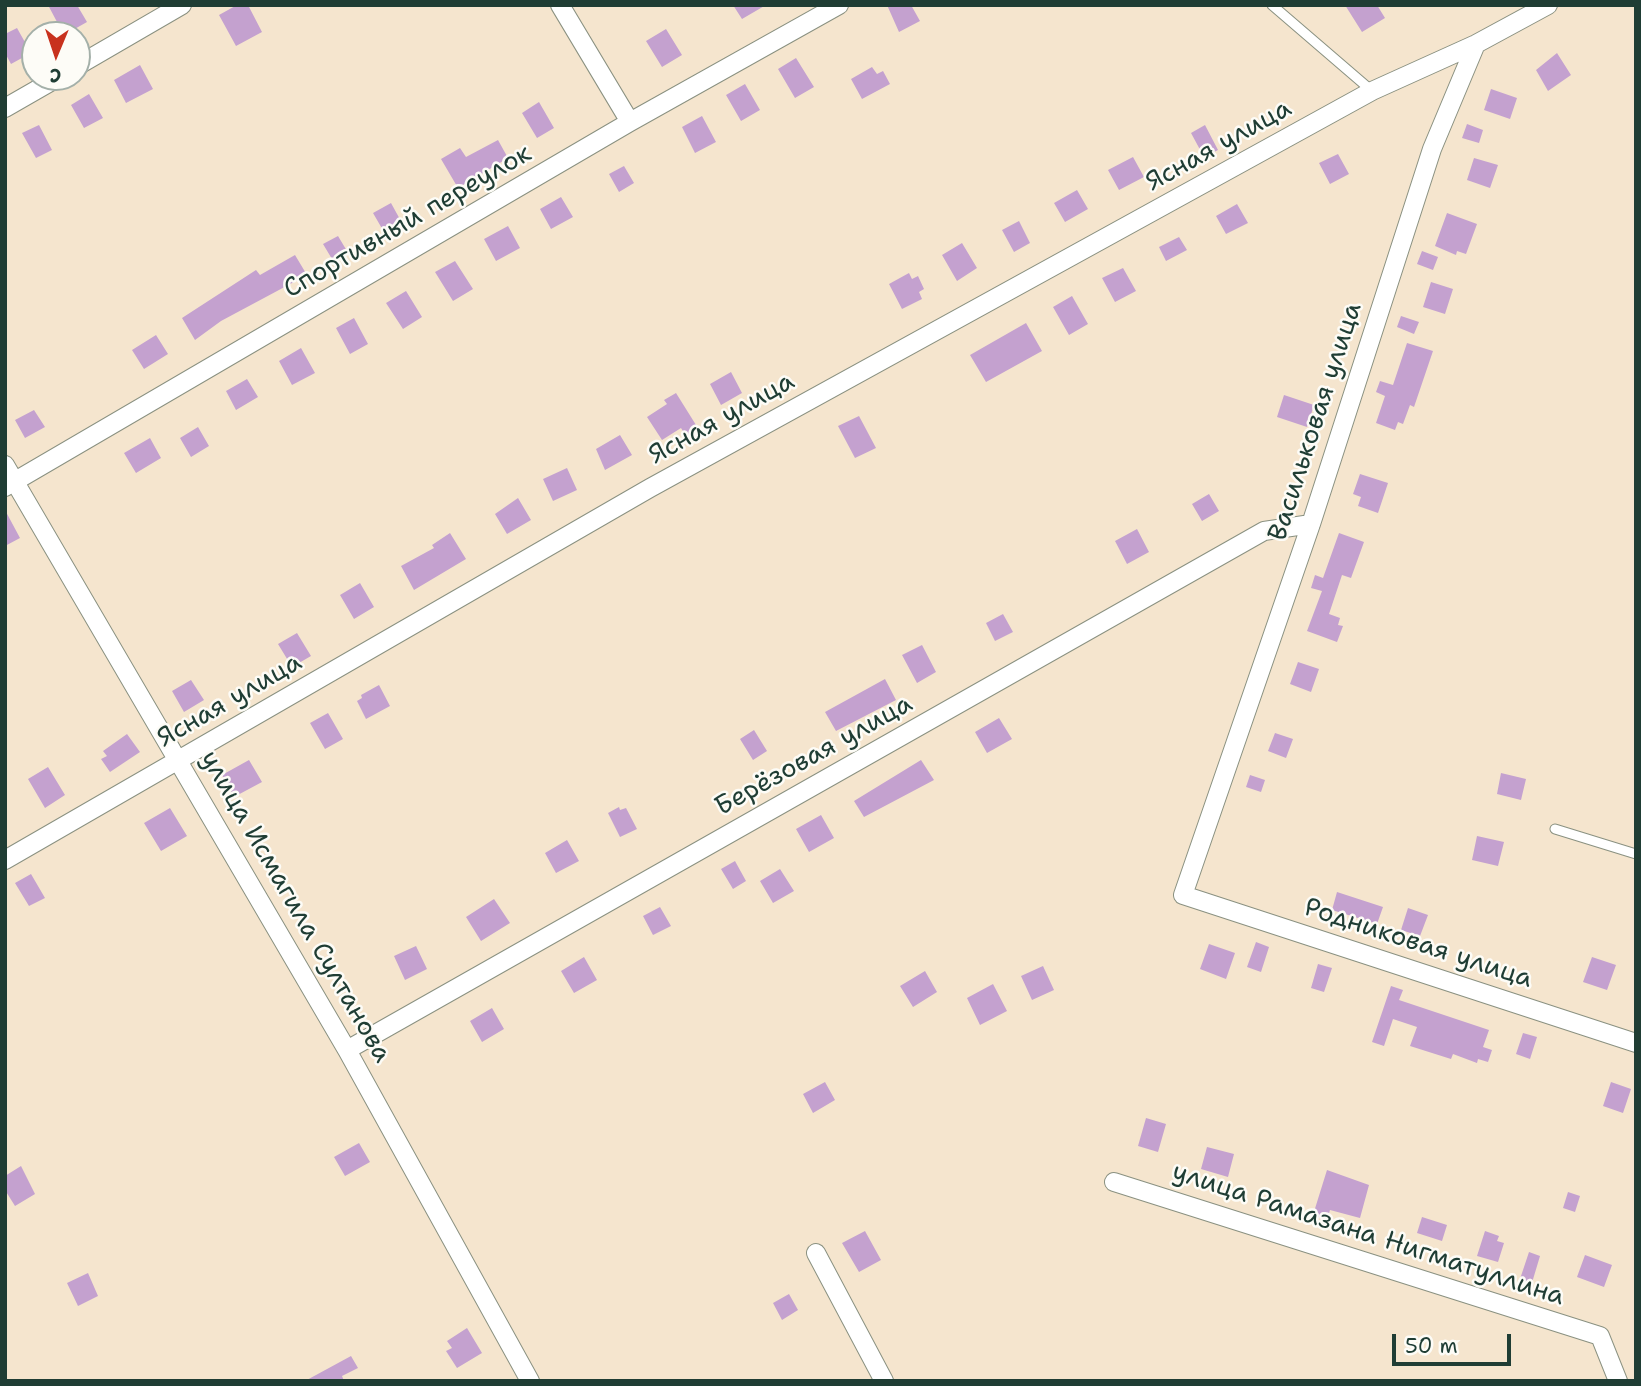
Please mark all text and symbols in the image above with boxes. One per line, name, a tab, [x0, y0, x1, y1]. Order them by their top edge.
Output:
north arrow	[21, 21, 91, 91]
text: С	[49, 63, 62, 88]
street label: Ясная улица	[1141, 93, 1297, 199]
street label: Спортивный переулок	[279, 138, 537, 306]
street label: Васильковая улица	[1263, 299, 1369, 545]
street label: Ясная улица	[644, 366, 800, 472]
street label: Ясная улица	[152, 647, 308, 755]
street label: Берёзовая улица	[710, 689, 918, 823]
street label: улица Исмагила Султанова	[193, 746, 397, 1068]
street label: Родниковая улица	[1300, 892, 1536, 996]
street label: улица Рамазана Нигматуллина	[1168, 1157, 1568, 1313]
scale bar	[1396, 1320, 1515, 1364]
text: 50 m	[1405, 1332, 1458, 1360]

